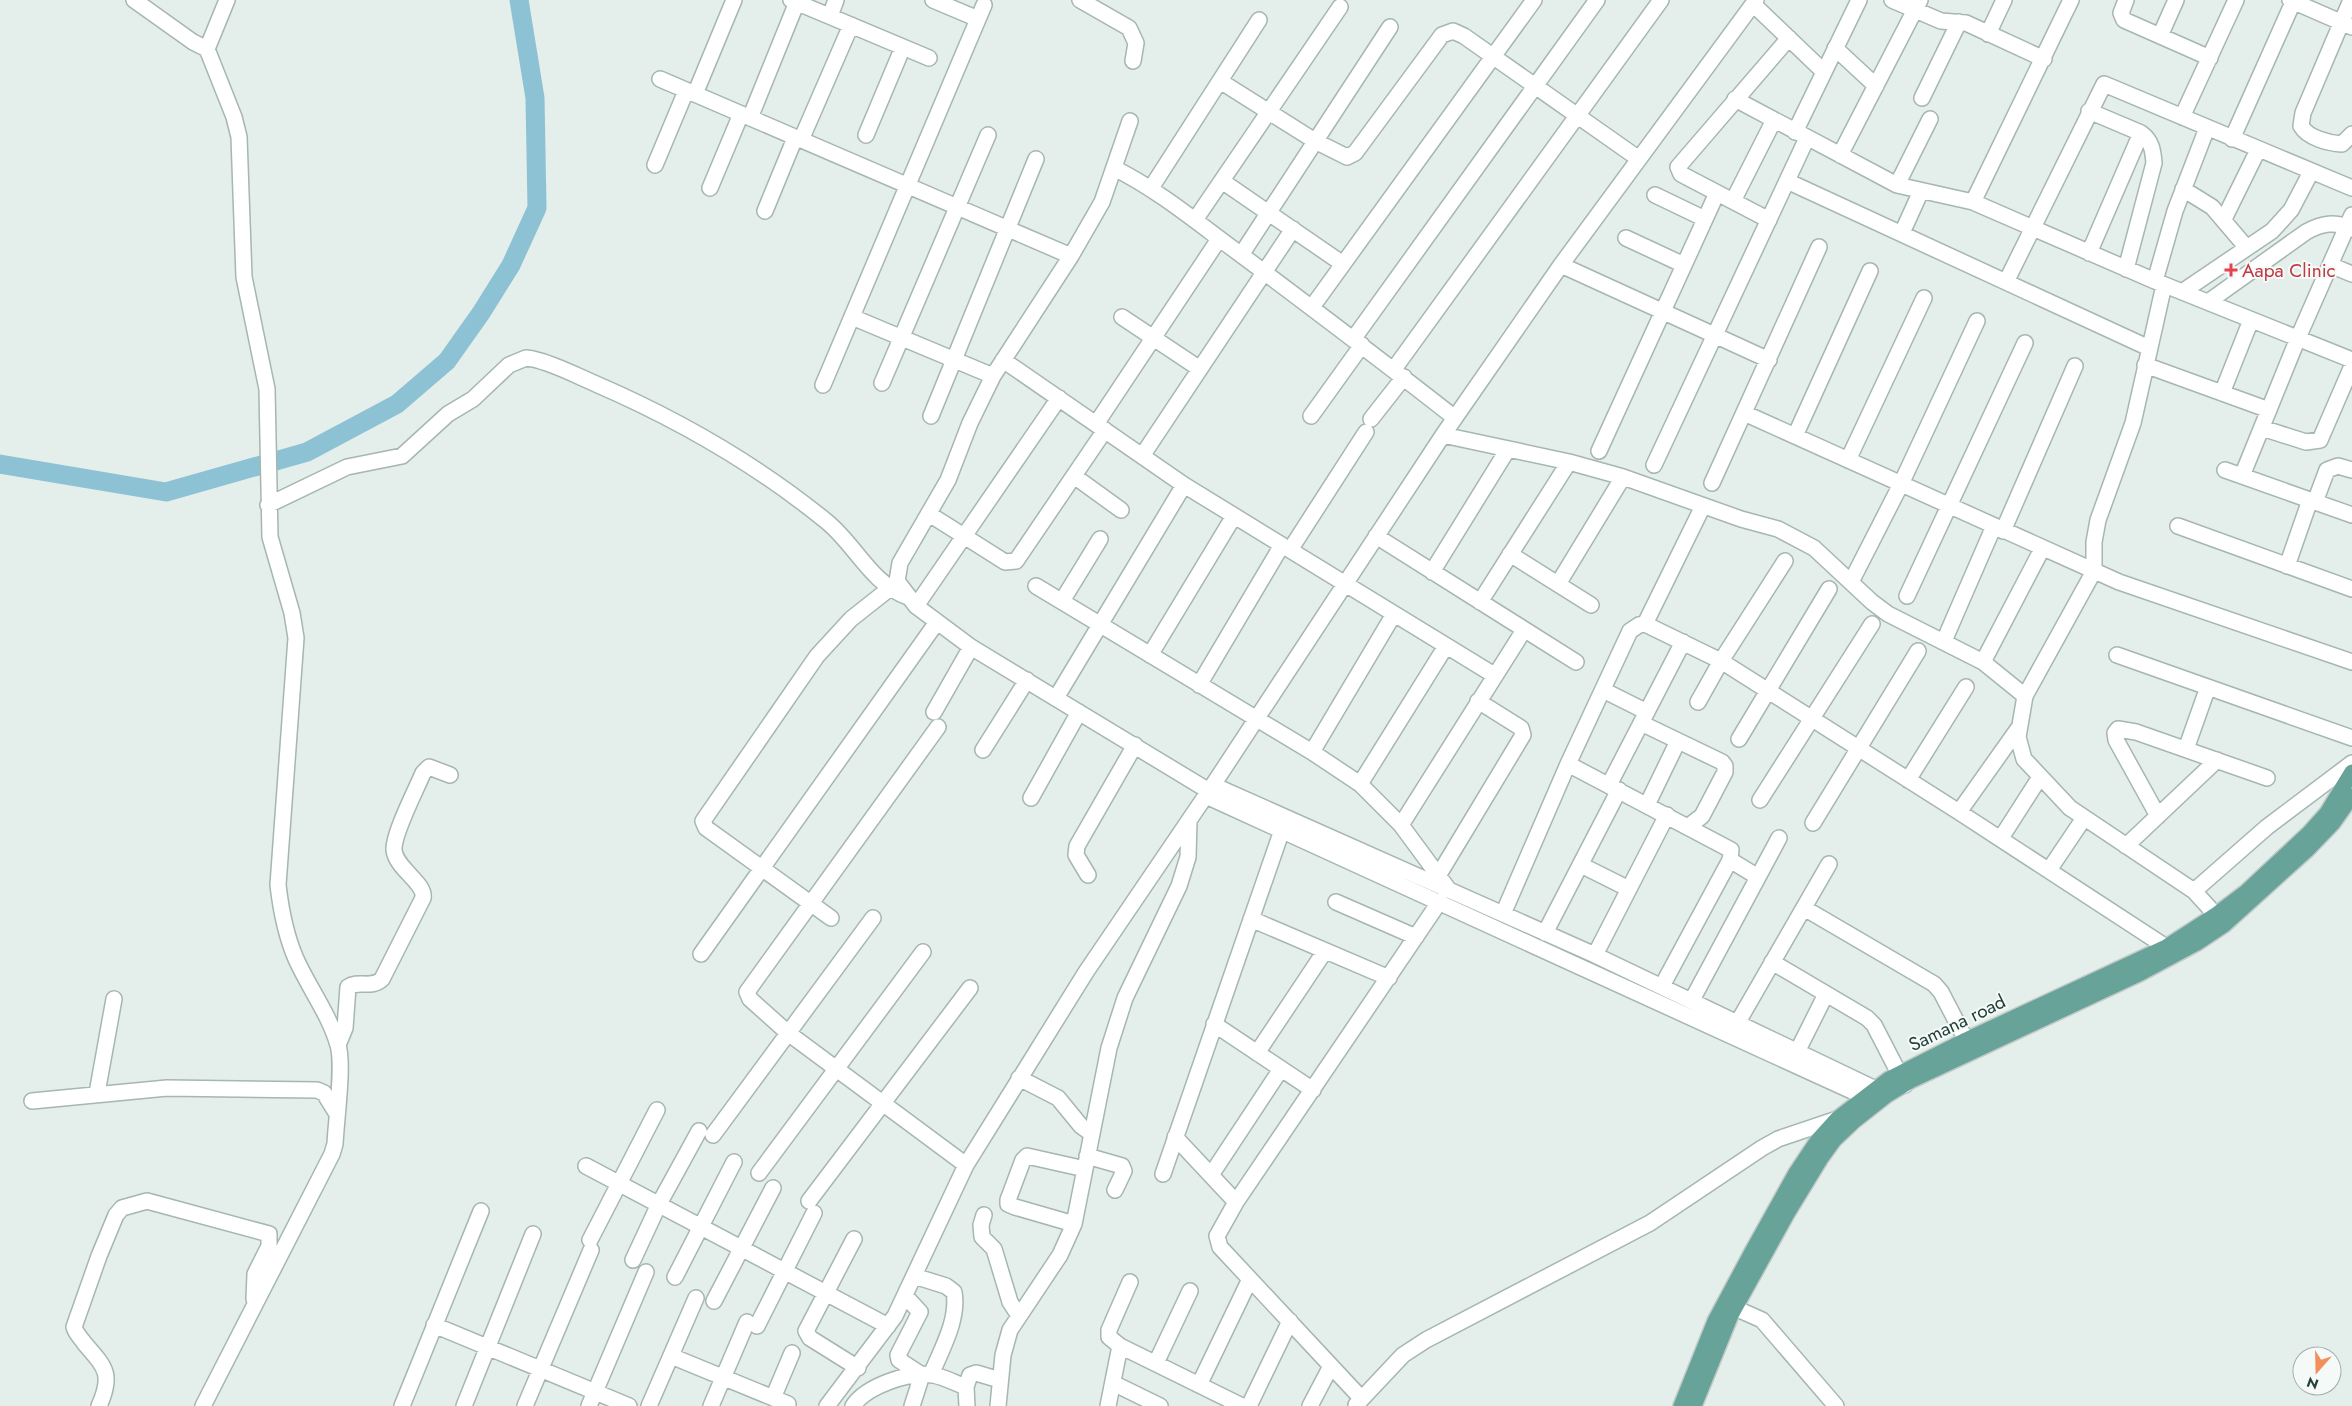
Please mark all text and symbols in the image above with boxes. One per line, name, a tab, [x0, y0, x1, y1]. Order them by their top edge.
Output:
place label: Aapa Clinic	[2242, 257, 2336, 284]
marker: Aapa Clinic	[2224, 263, 2238, 277]
street label: Samana road	[1904, 988, 2010, 1058]
north arrow	[2292, 1346, 2342, 1396]
text: N	[2304, 1372, 2321, 1395]

